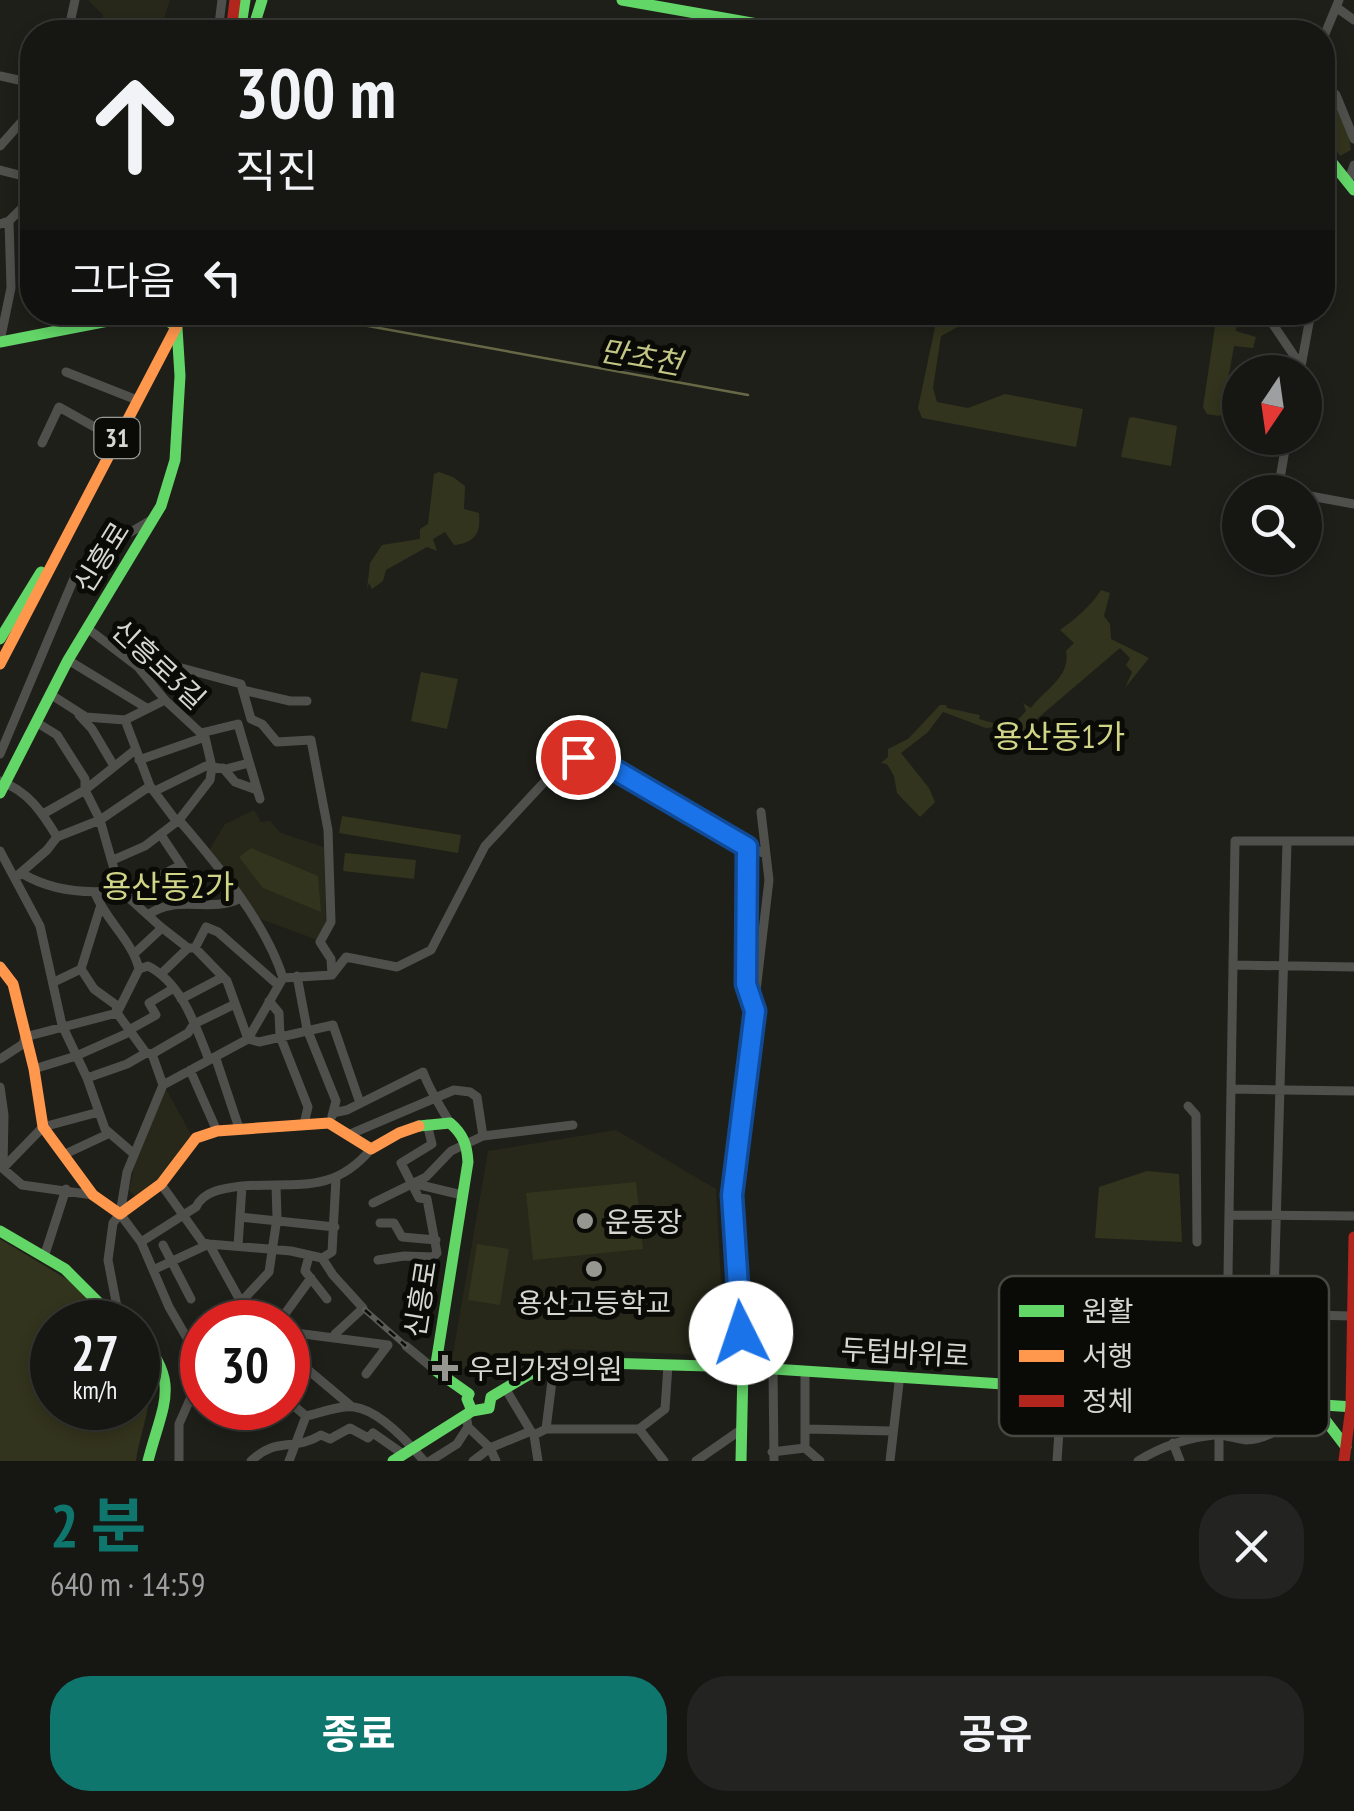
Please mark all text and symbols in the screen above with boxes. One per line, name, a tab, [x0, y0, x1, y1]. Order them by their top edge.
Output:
text: 300 m	[235, 47, 396, 137]
icon: ahead	[70, 60, 200, 190]
text: 직진	[235, 141, 318, 199]
icon: left	[195, 250, 250, 305]
text: 그다음	[70, 255, 175, 304]
water label: 만초천	[597, 330, 688, 383]
north arrow	[1222, 355, 1322, 455]
map controls	[1222, 355, 1322, 575]
road number: 31	[94, 418, 140, 458]
button: search	[1222, 475, 1322, 575]
street label: 신흥로	[65, 514, 137, 600]
street label: 신흥로3길	[104, 611, 214, 717]
pin	[536, 715, 621, 800]
district label: 용산동1가	[993, 715, 1125, 757]
icon: arrive	[551, 730, 606, 785]
district label: 용산동2가	[102, 865, 234, 907]
place label: 운동장	[605, 1203, 682, 1240]
marker: 운동장	[574, 1210, 596, 1232]
street label: 신흥로	[396, 1258, 444, 1340]
marker: 용산고등학교	[583, 1258, 605, 1280]
legend	[999, 1276, 1329, 1436]
position arrow	[689, 1281, 793, 1385]
place label: 용산고등학교	[517, 1284, 671, 1321]
text: 원활	[1082, 1292, 1134, 1329]
speed limit sign: 30	[180, 1300, 310, 1430]
text: 27	[71, 1320, 119, 1385]
street label: 두텁바위로	[840, 1330, 970, 1374]
text: 서행	[1082, 1337, 1134, 1374]
place label: 우리가정의원	[468, 1350, 623, 1387]
marker: 우리가정의원	[432, 1355, 458, 1381]
text: km/h	[73, 1374, 117, 1406]
text: 정체	[1082, 1382, 1134, 1419]
text: 2 분	[50, 1486, 146, 1564]
button: close	[1199, 1494, 1304, 1599]
text: 640 m · 14:59	[50, 1563, 205, 1605]
button: 종료	[50, 1676, 667, 1791]
button: 공유	[687, 1676, 1304, 1791]

